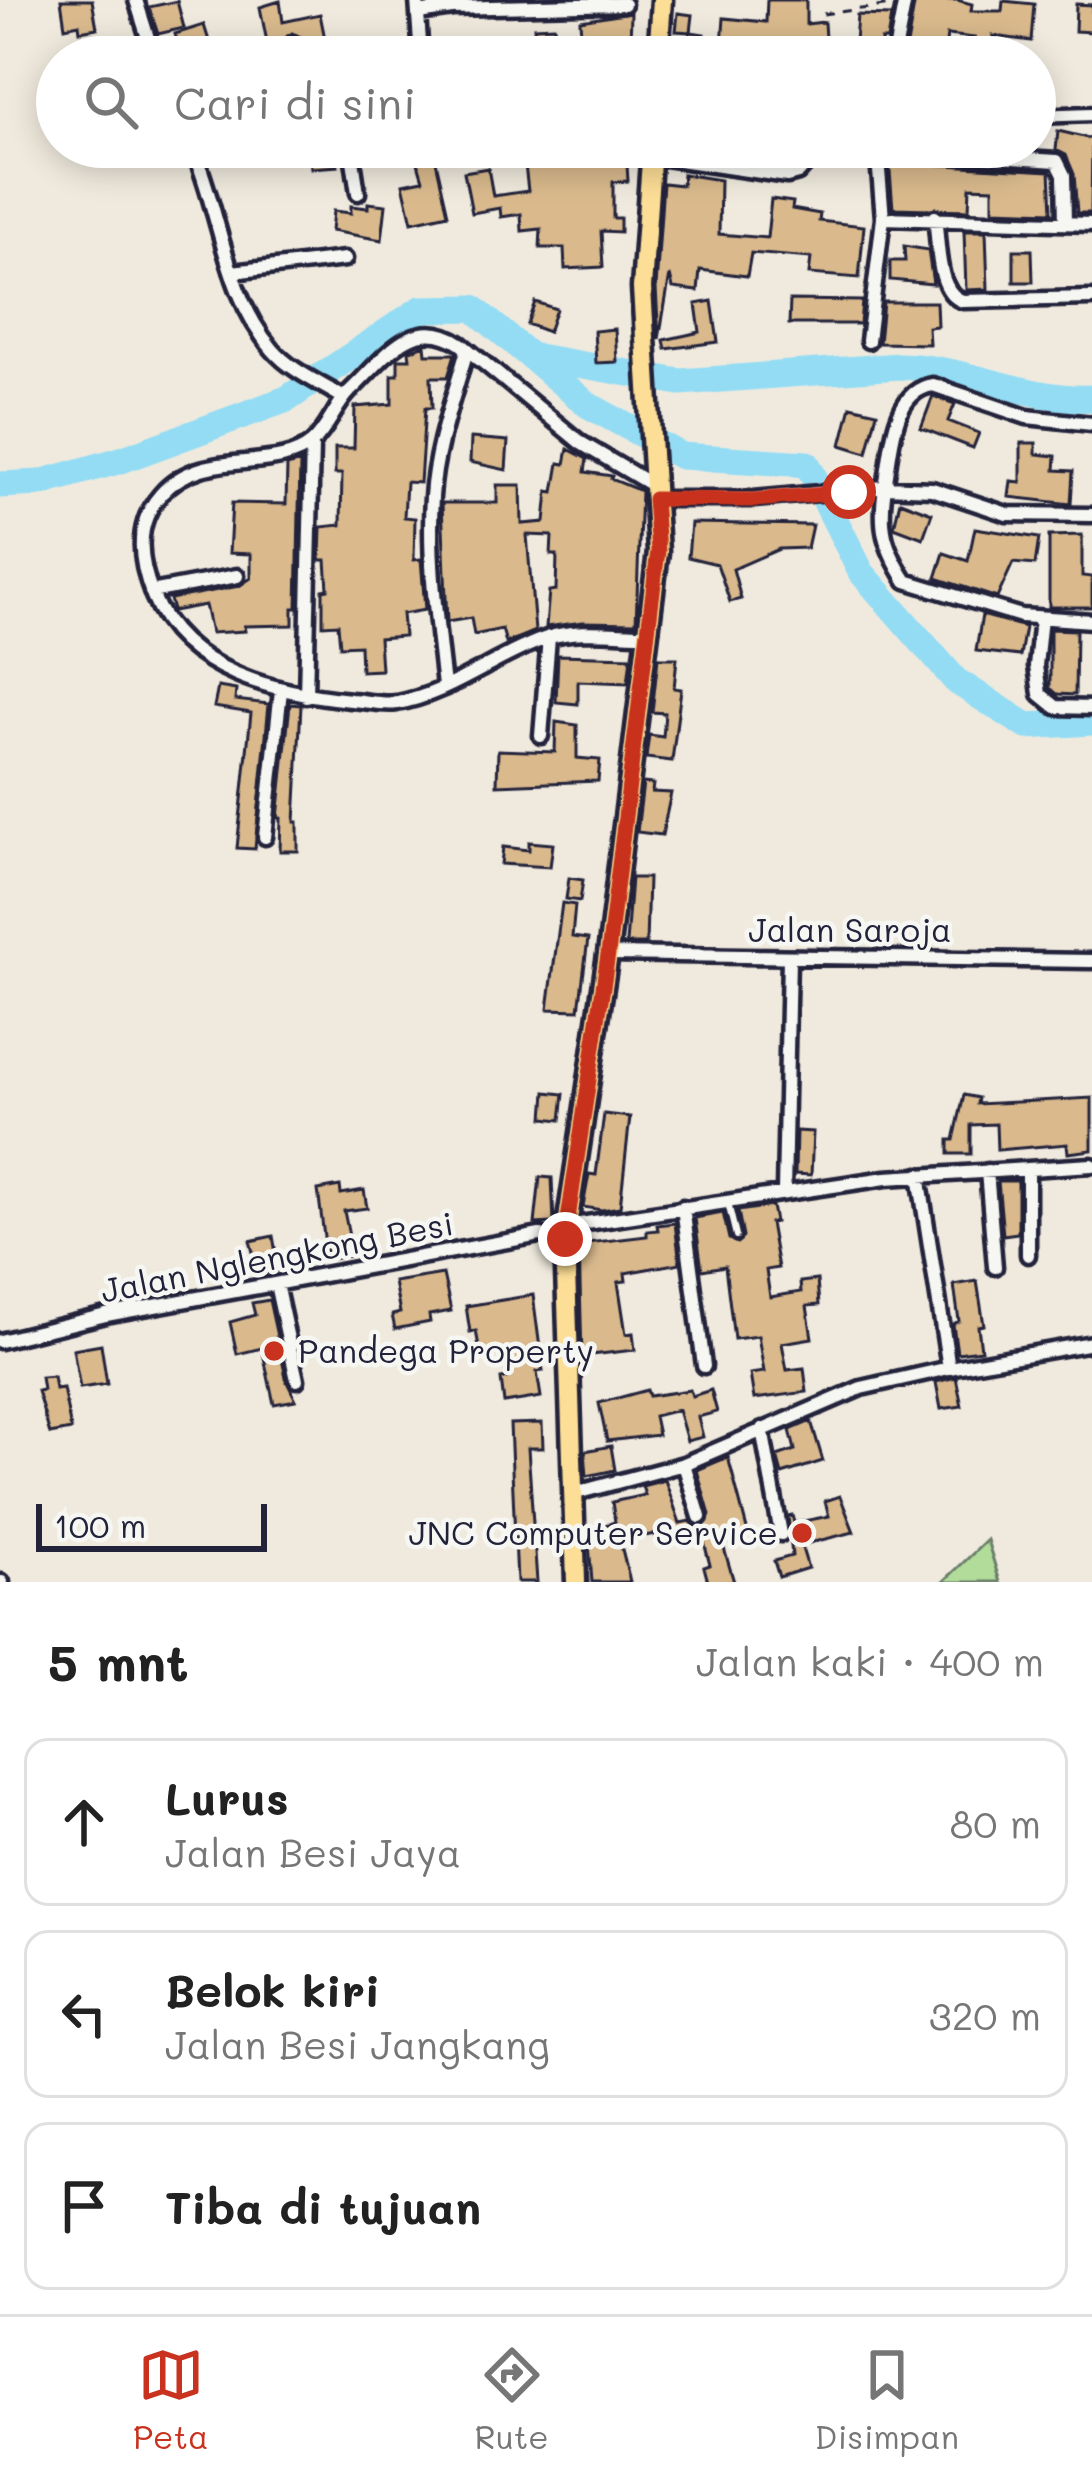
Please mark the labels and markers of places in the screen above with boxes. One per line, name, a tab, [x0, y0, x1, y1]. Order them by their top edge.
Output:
place label: Pandega Property	[298, 1328, 594, 1372]
marker: Pandega Property	[261, 1338, 287, 1364]
place label: JNC Computer Service	[409, 1510, 778, 1553]
marker: JNC Computer Service	[789, 1520, 815, 1546]

